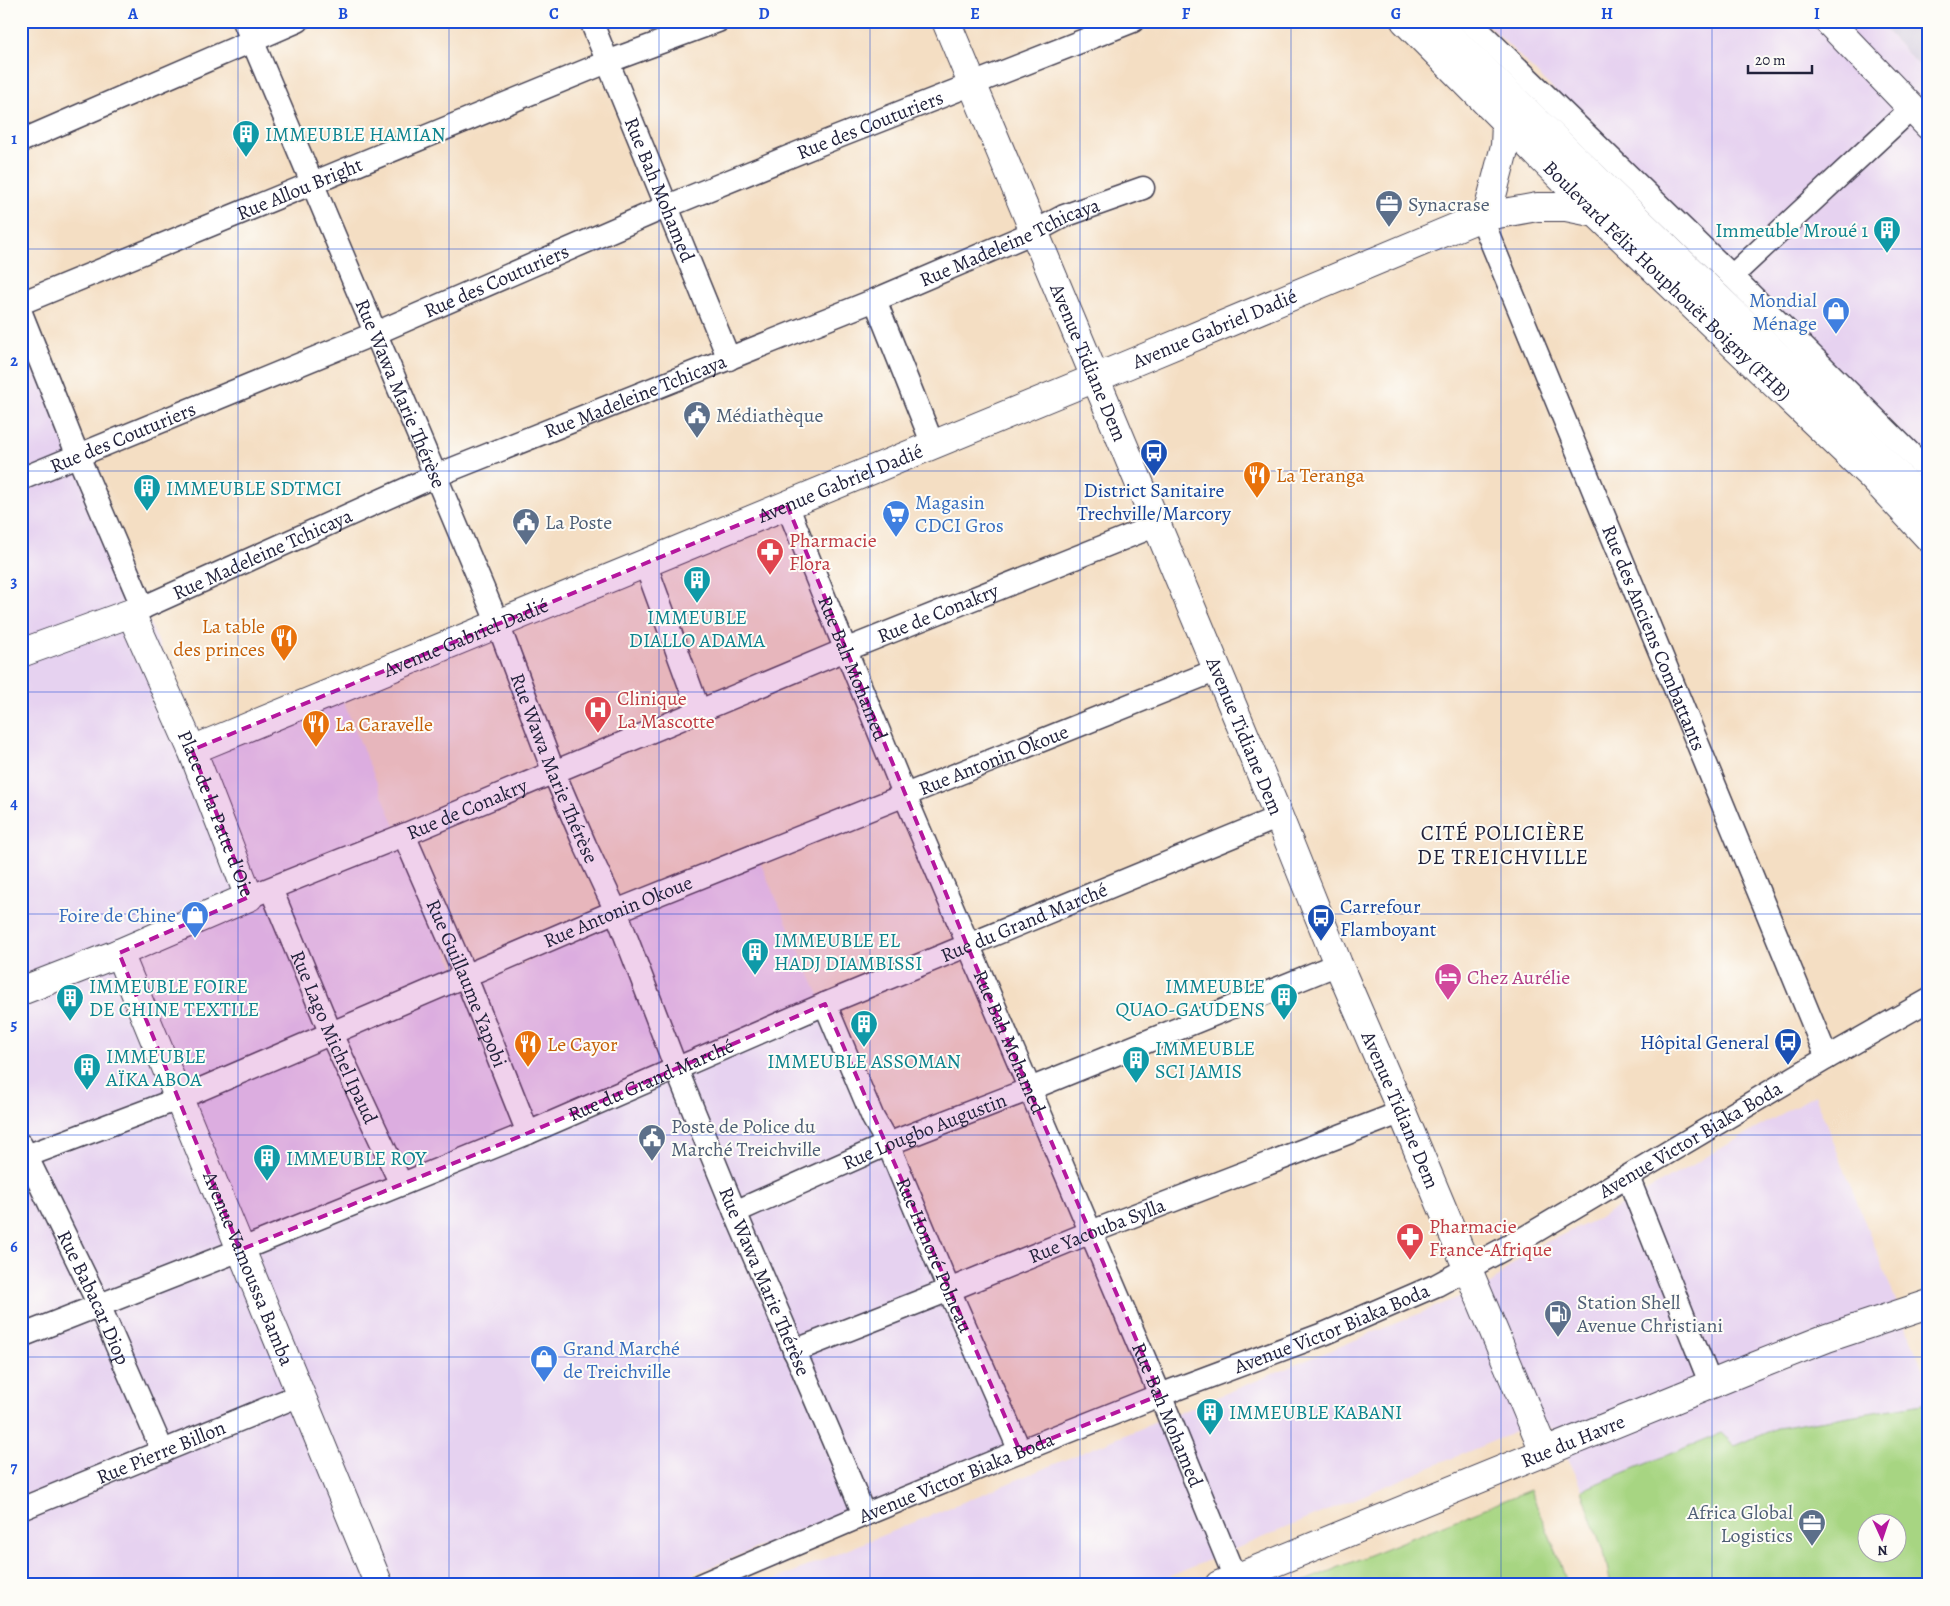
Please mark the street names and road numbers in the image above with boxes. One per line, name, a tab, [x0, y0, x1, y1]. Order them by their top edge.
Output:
street label: Rue des Couturiers	[793, 83, 947, 166]
street label: Rue Bah Mohamed	[618, 113, 702, 266]
street label: Rue Allou Bright	[232, 150, 367, 226]
street label: Boulevard Félix Houphouët Boigny (FHB)	[1538, 154, 1797, 406]
street label: Rue Madeleine Tchicaya	[915, 191, 1104, 293]
street label: Rue des Couturiers	[420, 237, 573, 324]
street label: Avenue Tidiane Dem	[1043, 278, 1134, 446]
street label: Avenue Gabriel Dadié	[1127, 282, 1301, 375]
street label: Rue Wawa Marie Thérèse	[349, 295, 453, 492]
street label: Rue Madeleine Tchicaya	[540, 347, 731, 445]
street label: Rue des Couturiers	[46, 395, 200, 479]
street label: Avenue Gabriel Dadié	[753, 437, 927, 529]
street label: Rue Madeleine Tchicaya	[168, 501, 357, 606]
street label: Rue des Anciens Combattants	[1596, 521, 1713, 755]
street label: Rue de Conakry	[873, 576, 1003, 649]
street label: Avenue Gabriel Dadié	[378, 591, 552, 684]
street label: Rue Bah Mohamed	[812, 592, 895, 745]
street label: Avenue Tidiane Dem	[1200, 652, 1290, 819]
street label: Rue Wawa Marie Thérèse	[504, 669, 605, 868]
street label: Rue Antonin Okoue	[915, 718, 1072, 802]
street label: Place de la Patte d'Oie	[171, 726, 261, 901]
street label: Rue de Conakry	[402, 771, 532, 846]
street label: Rue Antonin Okoue	[539, 868, 696, 954]
street label: Rue du Grand Marché	[936, 876, 1111, 968]
street label: Rue Guillaume Yapobi	[420, 895, 514, 1071]
street label: Rue Lago Michel Ipaud	[284, 946, 385, 1128]
street label: Rue Bah Mohamed	[967, 965, 1052, 1118]
street label: Avenue Tidiane Dem	[1355, 1026, 1446, 1193]
street label: Rue du Grand Marché	[564, 1032, 738, 1128]
street label: Avenue Victor Biaka Boda	[1593, 1074, 1787, 1205]
street label: Rue Lougbo Augustin	[838, 1086, 1010, 1176]
street label: Avenue Vamoussa Bamba	[196, 1166, 301, 1370]
street label: Rue Honoré Polneau	[890, 1173, 980, 1337]
street label: Rue Wawa Marie Thérèse	[713, 1183, 817, 1380]
street label: Rue Yacouba Sylla	[1024, 1191, 1170, 1270]
street label: Rue Babacar Diop	[51, 1226, 137, 1369]
street label: Avenue Victor Biaka Boda	[1229, 1276, 1434, 1380]
street label: Rue Bah Mohamed	[1126, 1338, 1210, 1491]
street label: Rue du Havre	[1517, 1407, 1629, 1474]
street label: Rue Pierre Billon	[92, 1413, 229, 1490]
street label: Avenue Victor Biaka Boda	[854, 1425, 1059, 1530]

